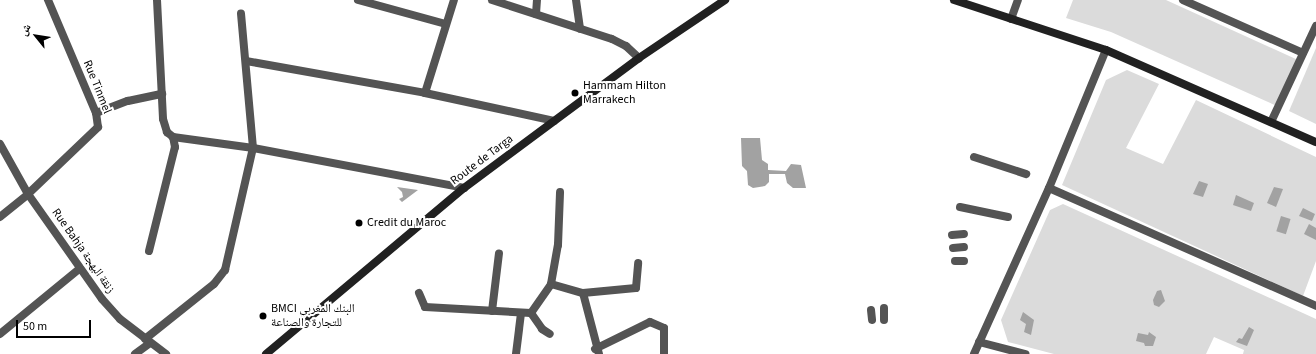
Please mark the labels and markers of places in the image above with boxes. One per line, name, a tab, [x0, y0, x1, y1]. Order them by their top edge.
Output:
place label: Hammam Hilton Marrakech	[583, 79, 666, 107]
marker: Hammam Hilton Marrakech	[570, 88, 580, 98]
place label: Credit du Maroc	[367, 216, 446, 230]
marker: Credit du Maroc	[354, 218, 364, 228]
place label: BMCI البنك المغربي للتجارة والصناعة	[271, 302, 355, 330]
marker: BMCI البنك المغربي للتجارة والصناعة	[258, 311, 268, 321]

